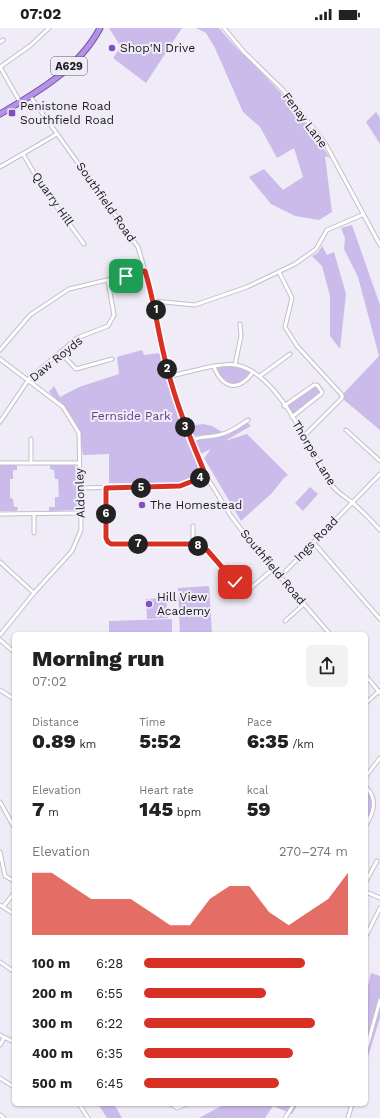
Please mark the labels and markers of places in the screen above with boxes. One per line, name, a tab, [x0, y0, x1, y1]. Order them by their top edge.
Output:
place label: Shop'N Drive	[120, 41, 195, 55]
marker: Shop'N Drive	[107, 43, 117, 53]
place label: Penistone Road Southfield Road	[20, 99, 114, 127]
marker: Penistone Road Southfield Road	[7, 108, 17, 118]
pin	[109, 259, 143, 293]
pin: 1	[146, 300, 166, 320]
pin: 2	[157, 359, 177, 379]
pin: 3	[175, 417, 195, 437]
pin: 4	[190, 468, 210, 488]
pin: 5	[131, 478, 151, 498]
place label: The Homestead	[150, 498, 242, 512]
marker: The Homestead	[137, 500, 147, 510]
pin: 6	[96, 504, 116, 524]
pin: 7	[128, 534, 148, 554]
pin: 8	[188, 536, 208, 556]
pin	[218, 565, 252, 599]
place label: Hill View Academy	[157, 590, 211, 618]
marker: Hill View Academy	[144, 599, 154, 609]

